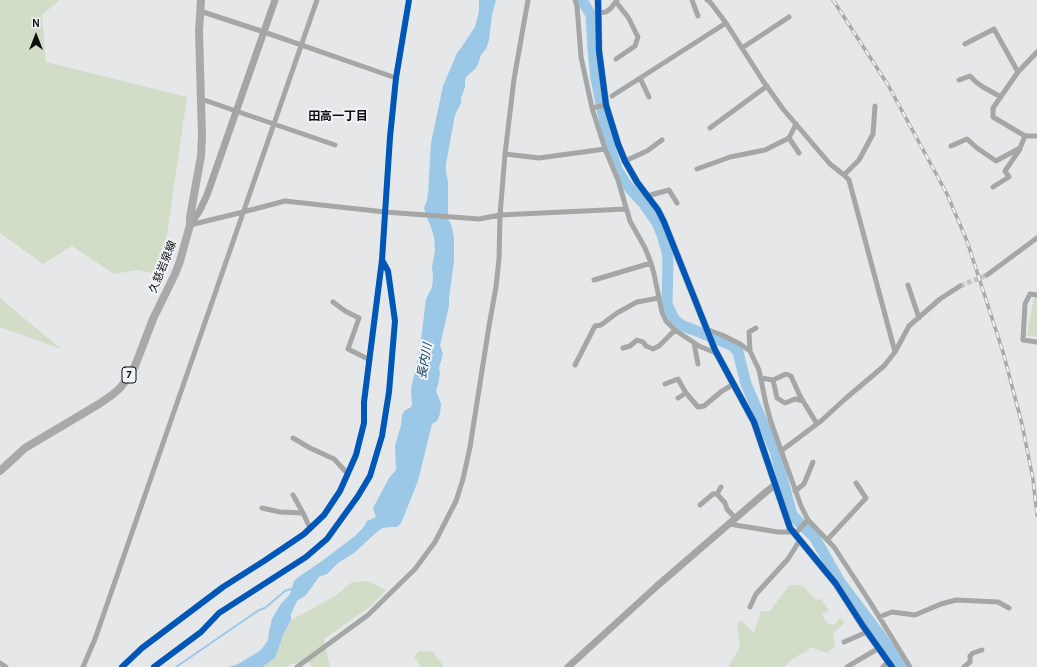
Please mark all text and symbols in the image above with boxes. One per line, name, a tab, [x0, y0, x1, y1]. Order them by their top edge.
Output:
north arrow	[16, 16, 56, 56]
text: N	[32, 17, 40, 30]
district label: 田高一丁目	[308, 110, 368, 124]
street label: 久慈岩泉線	[147, 239, 179, 295]
water label: 長内川	[415, 342, 435, 380]
road number: 7	[122, 367, 136, 383]

